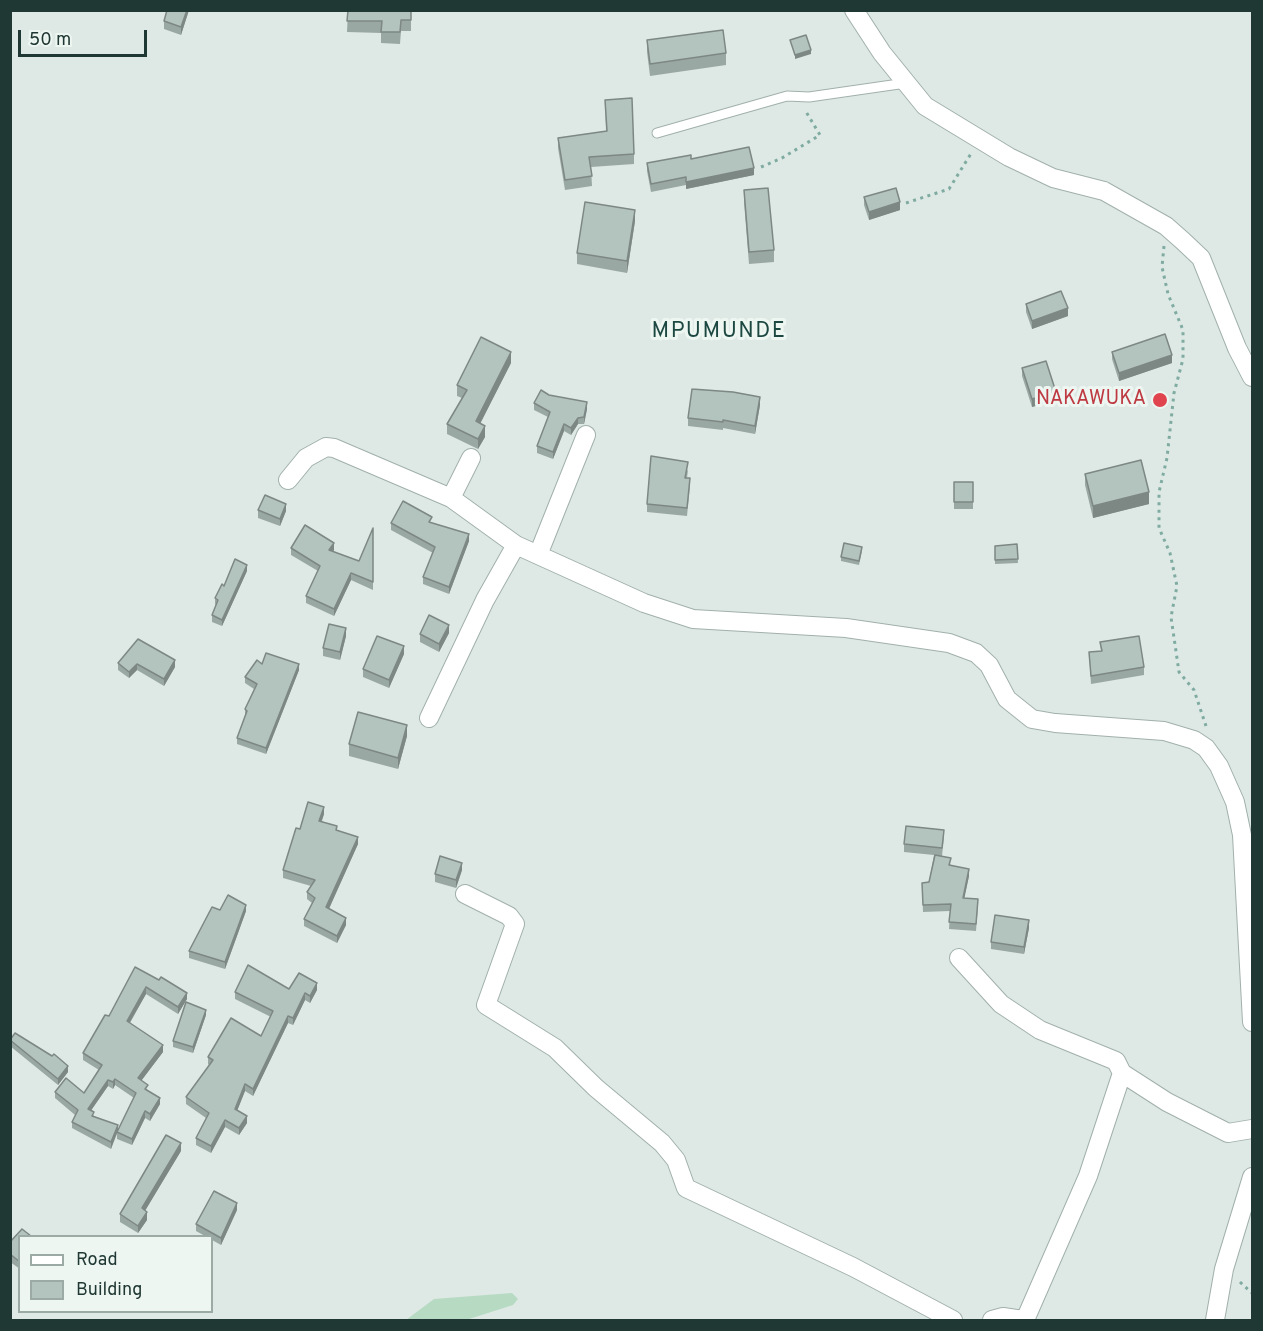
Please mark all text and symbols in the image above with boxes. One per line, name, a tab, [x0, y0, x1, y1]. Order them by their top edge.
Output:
scale bar	[21, 18, 150, 56]
text: 50 m	[29, 29, 71, 52]
district label: MPUMUNDE	[652, 320, 786, 346]
place label: NAKAWUKA	[1036, 388, 1146, 412]
marker: NAKAWUKA	[1151, 391, 1169, 409]
legend	[18, 1235, 213, 1313]
text: Road	[76, 1249, 118, 1272]
text: Building	[76, 1279, 142, 1302]

